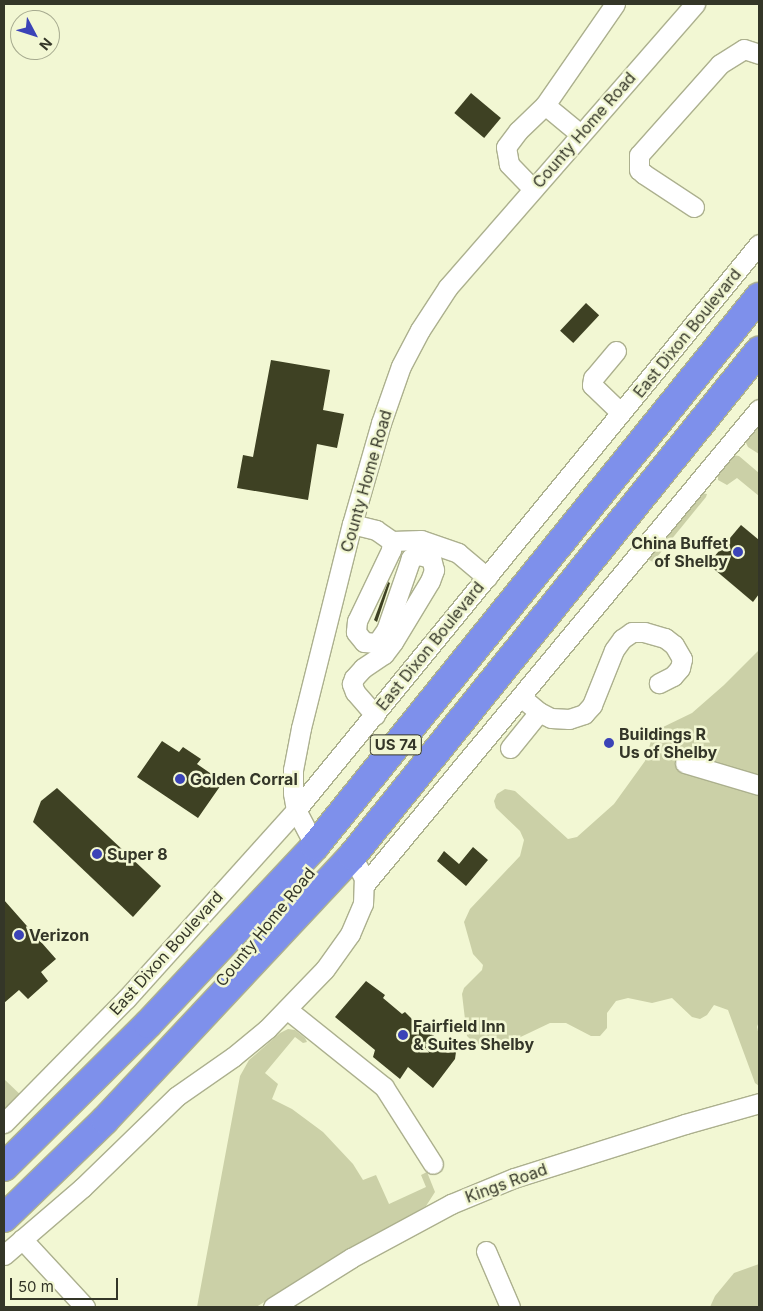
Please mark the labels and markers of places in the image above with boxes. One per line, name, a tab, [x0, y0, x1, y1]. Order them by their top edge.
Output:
place label: China Buffet of Shelby	[631, 533, 728, 571]
marker: China Buffet of Shelby	[732, 546, 744, 558]
place label: Buildings R Us of Shelby	[619, 724, 717, 762]
marker: Buildings R Us of Shelby	[603, 737, 615, 749]
place label: Golden Corral	[190, 769, 298, 789]
marker: Golden Corral	[174, 773, 186, 785]
place label: Super 8	[107, 844, 168, 864]
marker: Super 8	[91, 848, 103, 860]
place label: Verizon	[29, 925, 89, 945]
marker: Verizon	[13, 929, 25, 941]
place label: Fairfield Inn & Suites Shelby	[413, 1016, 534, 1054]
marker: Fairfield Inn & Suites Shelby	[397, 1029, 409, 1041]

